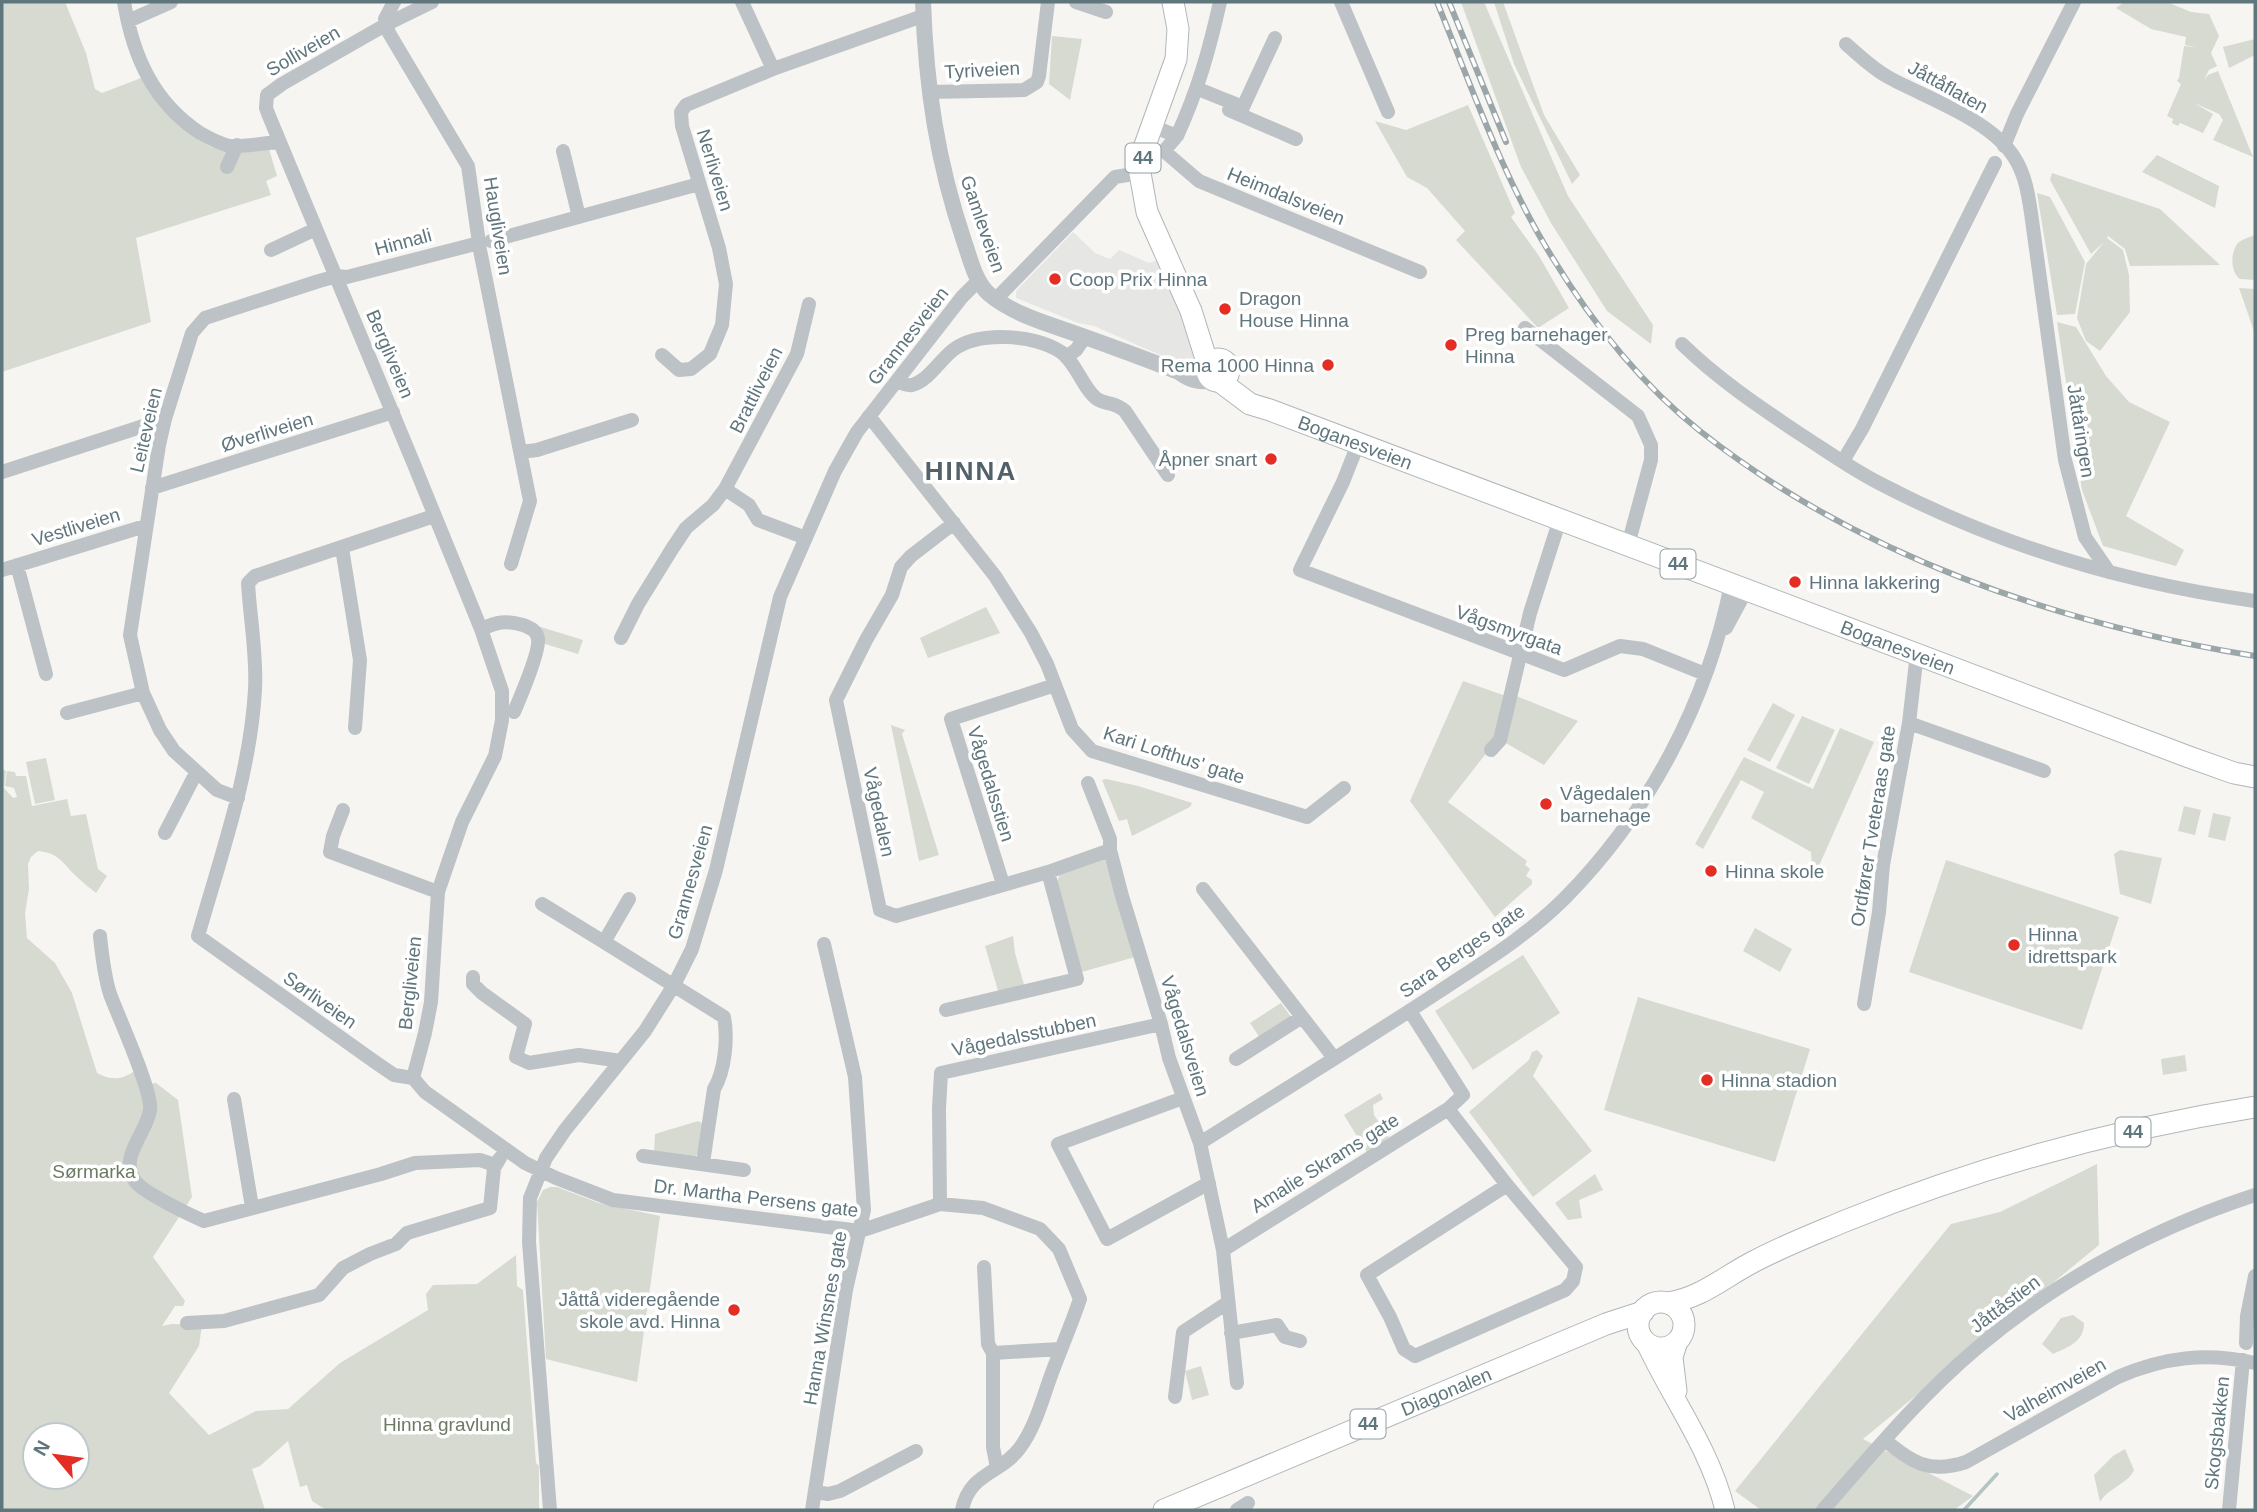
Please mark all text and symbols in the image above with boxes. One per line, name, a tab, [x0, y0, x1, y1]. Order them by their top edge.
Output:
street label: Solliveien	[263, 22, 343, 80]
street label: Jåttåflaten	[1905, 57, 1991, 117]
street label: Tyriveien	[943, 58, 1021, 82]
street label: Nerliveien	[693, 127, 737, 213]
road number: 44	[1126, 144, 1160, 173]
street label: Heimdalsveien	[1224, 163, 1348, 229]
street label: Gamleveien	[957, 173, 1009, 275]
street label: Haugliveien	[480, 175, 516, 277]
street label: Hinnali	[372, 224, 434, 260]
place label: Coop Prix Hinna	[1069, 269, 1208, 290]
marker: Coop Prix Hinna	[1047, 271, 1063, 287]
street label: Grannesveien	[863, 283, 953, 389]
place label: Dragon House Hinna	[1239, 288, 1349, 331]
marker: Dragon House Hinna	[1217, 301, 1233, 317]
street label: Bergliveien	[362, 307, 418, 401]
place label: Preg barnehager Hinna	[1465, 324, 1608, 367]
marker: Preg barnehager Hinna	[1443, 337, 1459, 353]
street label: Brattliveien	[725, 343, 787, 437]
place label: Rema 1000 Hinna	[1161, 355, 1314, 376]
marker: Rema 1000 Hinna	[1320, 357, 1336, 373]
street label: Jåttåringen	[2063, 383, 2099, 479]
street label: Leiteveien	[126, 385, 166, 475]
street label: Øverliveien	[218, 408, 316, 456]
street label: Boganesveien	[1295, 411, 1415, 473]
place label: Åpner snart	[1159, 449, 1258, 470]
marker: Åpner snart	[1263, 451, 1279, 467]
district label: HINNA	[925, 456, 1017, 486]
street label: Vestliveien	[29, 504, 123, 550]
road number: 44	[1660, 550, 1696, 578]
place label: Hinna lakkering	[1809, 572, 1940, 593]
marker: Hinna lakkering	[1787, 574, 1803, 590]
street label: Vågsmyrgata	[1453, 601, 1566, 659]
street label: Boganesveien	[1838, 616, 1958, 678]
street label: Kari Lofthus' gate	[1101, 722, 1247, 788]
street label: Vågedalsstien	[964, 724, 1018, 844]
street label: Ordfører Tveteraas gate	[1847, 724, 1899, 928]
street label: Vågedalen	[859, 765, 899, 859]
place label: Vågedalen barnehage	[1560, 783, 1651, 826]
marker: Vågedalen barnehage	[1538, 796, 1554, 812]
street label: Grannesveien	[664, 822, 716, 942]
place label: Hinna skole	[1725, 861, 1824, 882]
marker: Hinna skole	[1703, 863, 1719, 879]
street label: Sara Berges gate	[1395, 900, 1529, 1002]
place label: Hinna idrettspark	[2028, 924, 2117, 967]
street label: Bergliveien	[395, 935, 425, 1031]
marker: Hinna idrettspark	[2006, 937, 2022, 953]
street label: Sørliveien	[279, 967, 361, 1033]
street label: Vågedalsveien	[1157, 973, 1213, 1099]
street label: Vågedalsstubben	[950, 1009, 1098, 1061]
place label: Hinna stadion	[1721, 1070, 1837, 1091]
marker: Hinna stadion	[1699, 1072, 1715, 1088]
street label: Amalie Skrams gate	[1247, 1109, 1403, 1217]
road number: 44	[2116, 1118, 2150, 1147]
park label: Sørmarka	[52, 1161, 136, 1182]
street label: Dr. Martha Persens gate	[653, 1175, 859, 1221]
street label: Hanna Winsnes gate	[799, 1229, 851, 1407]
street label: Jåttåstien	[1966, 1271, 2044, 1337]
place label: Jåttå videregående skole avd. Hinna	[558, 1289, 720, 1332]
marker: Jåttå videregående skole avd. Hinna	[726, 1302, 742, 1318]
street label: Valheimveien	[2001, 1354, 2109, 1426]
street label: Diagonalen	[1398, 1363, 1494, 1420]
street label: Skogsbakken	[2201, 1375, 2233, 1491]
road number: 44	[1350, 1409, 1386, 1438]
park label: Hinna gravlund	[383, 1414, 511, 1435]
north arrow	[21, 1421, 91, 1491]
text: N	[29, 1437, 54, 1459]

